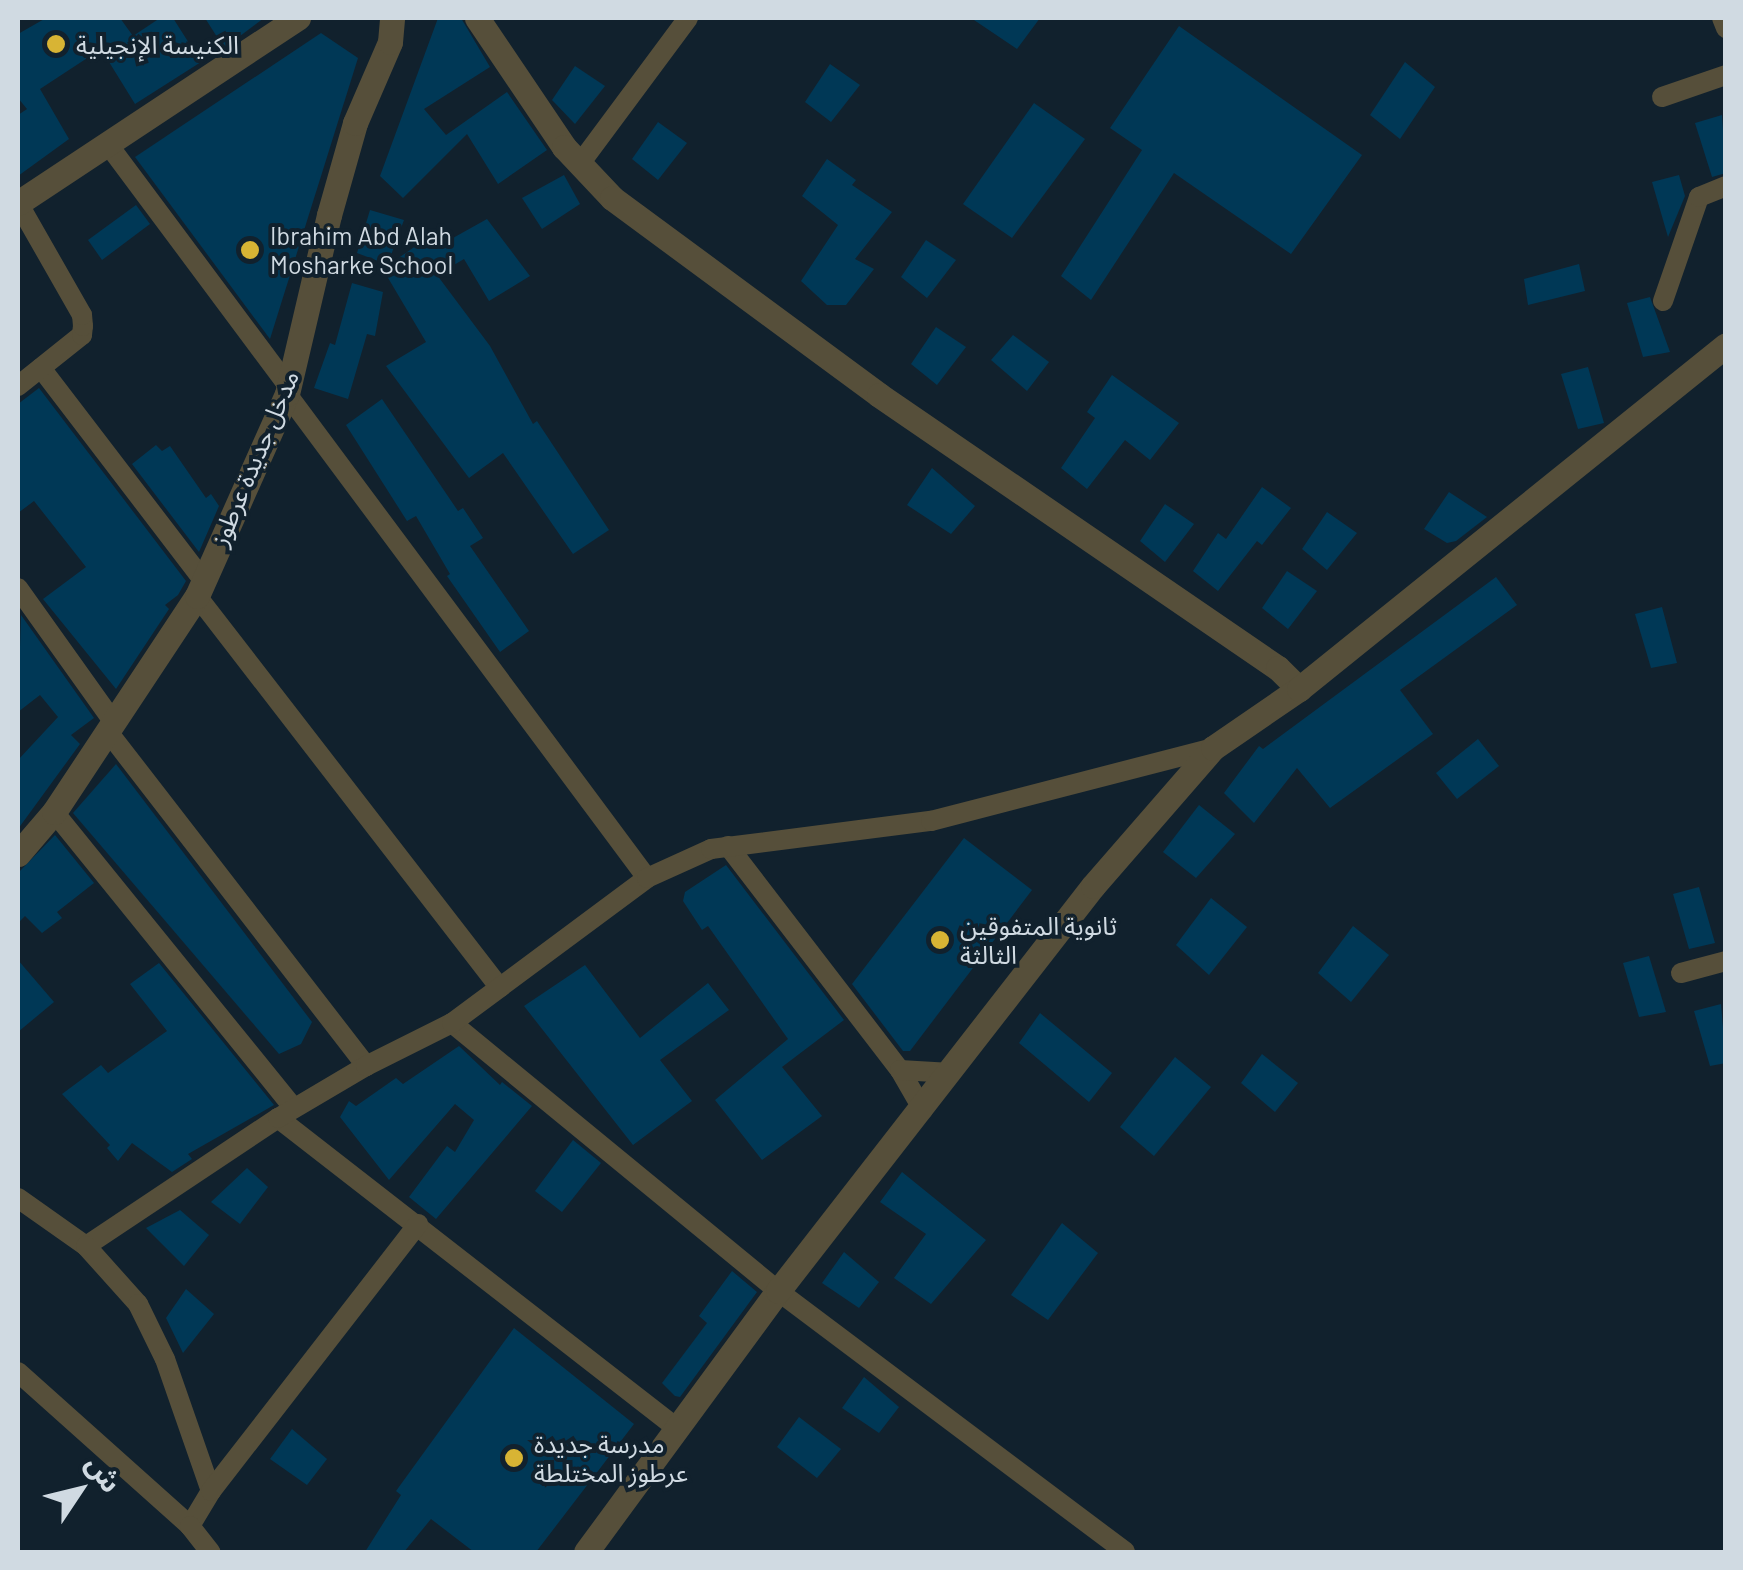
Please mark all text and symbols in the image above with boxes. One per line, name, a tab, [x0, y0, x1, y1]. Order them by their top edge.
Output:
place label: الكنيسة الإنجيلية	[76, 29, 239, 59]
marker: الكنيسة الإنجيلية	[45, 33, 67, 55]
place label: Ibrahim Abd Alah Mosharke School	[270, 221, 453, 280]
marker: Ibrahim Abd Alah Mosharke School	[239, 239, 261, 261]
street label: مدخل جديدة عرطوز	[203, 366, 305, 550]
place label: ثانوية المتفوقين الثالثة	[960, 911, 1117, 970]
marker: ثانوية المتفوقين الثالثة	[929, 929, 951, 951]
place label: مدرسة جديدة عرطوز المختلطة	[534, 1429, 688, 1488]
north arrow	[30, 1440, 130, 1540]
text: ش	[80, 1447, 130, 1498]
marker: مدرسة جديدة عرطوز المختلطة	[503, 1447, 525, 1469]

